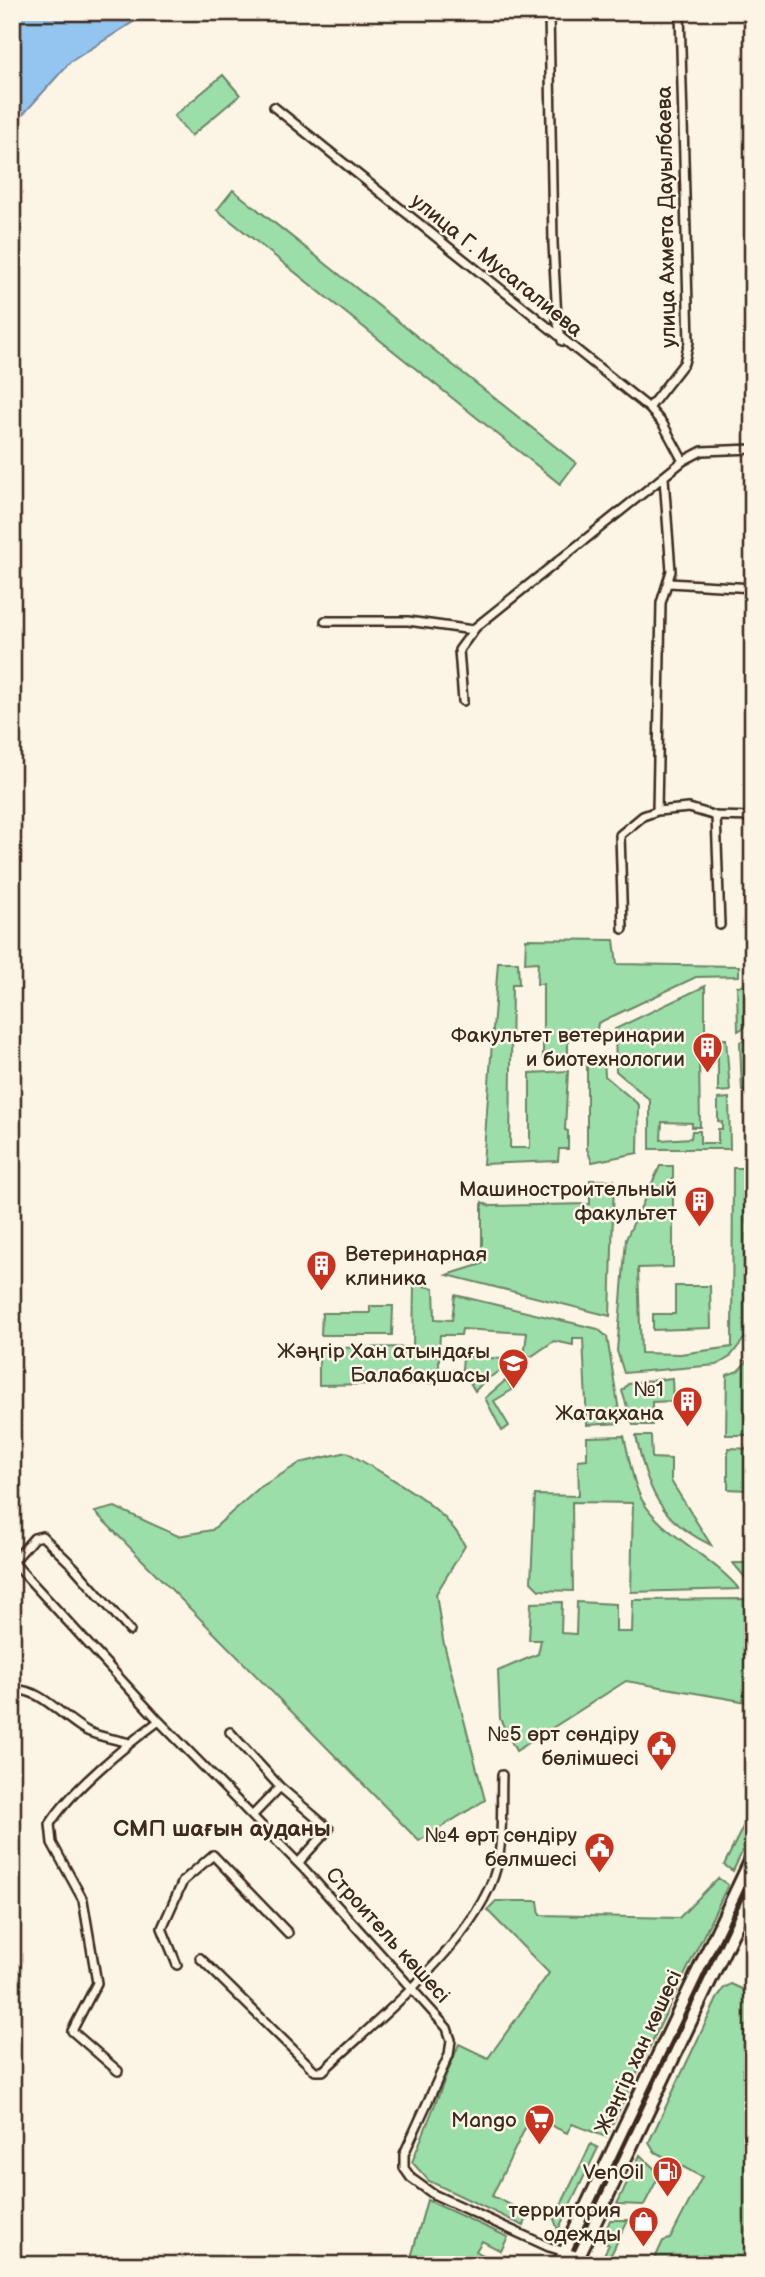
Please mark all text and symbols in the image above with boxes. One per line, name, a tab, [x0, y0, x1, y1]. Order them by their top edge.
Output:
street label: улица Ахмета Дауылбаева	[652, 85, 681, 348]
street label: улица Г. Мусагалиева	[406, 188, 588, 343]
place label: Факультет ветеринарии и биотехнологии	[451, 1023, 685, 1072]
building icon: Факультет ветеринарии и биотехнологии	[691, 1030, 725, 1074]
place label: Машиностроительный факультет	[459, 1177, 677, 1226]
building icon: Машиностроительный факультет	[683, 1184, 717, 1228]
place label: Ветеринарная клиника	[345, 1242, 487, 1291]
building icon: Ветеринарная клиника	[305, 1249, 339, 1293]
place label: Жәңгір Хан атындағы Балабақшасы	[277, 1339, 490, 1388]
school or university icon: Жәңгір Хан атындағы Балабақшасы	[496, 1346, 530, 1390]
place label: №1 Жатақхана	[555, 1377, 665, 1426]
building icon: №1 Жатақхана	[670, 1384, 704, 1428]
place label: №5 өрт сөндіру бөлімшесі	[487, 1722, 639, 1771]
public building icon: №5 өрт сөндіру бөлімшесі	[645, 1729, 679, 1773]
district label: СМП шағын ауданы	[113, 1815, 331, 1843]
place label: №4 өрт сөндіру бөлмшесі	[424, 1823, 577, 1872]
public building icon: №4 өрт сөндіру бөлмшесі	[583, 1830, 617, 1874]
street label: Строитель көшесі	[320, 1862, 455, 2008]
street label: Жәңгір хан көшесі	[589, 1966, 687, 2138]
supermarket icon: Mango	[523, 2103, 557, 2147]
place label: Mango	[451, 2108, 517, 2133]
fuel station icon: VenOil	[650, 2155, 684, 2199]
place label: VenOil	[583, 2160, 644, 2185]
place label: территория одежды	[509, 2198, 621, 2247]
shop icon: территория одежды	[627, 2205, 661, 2249]

